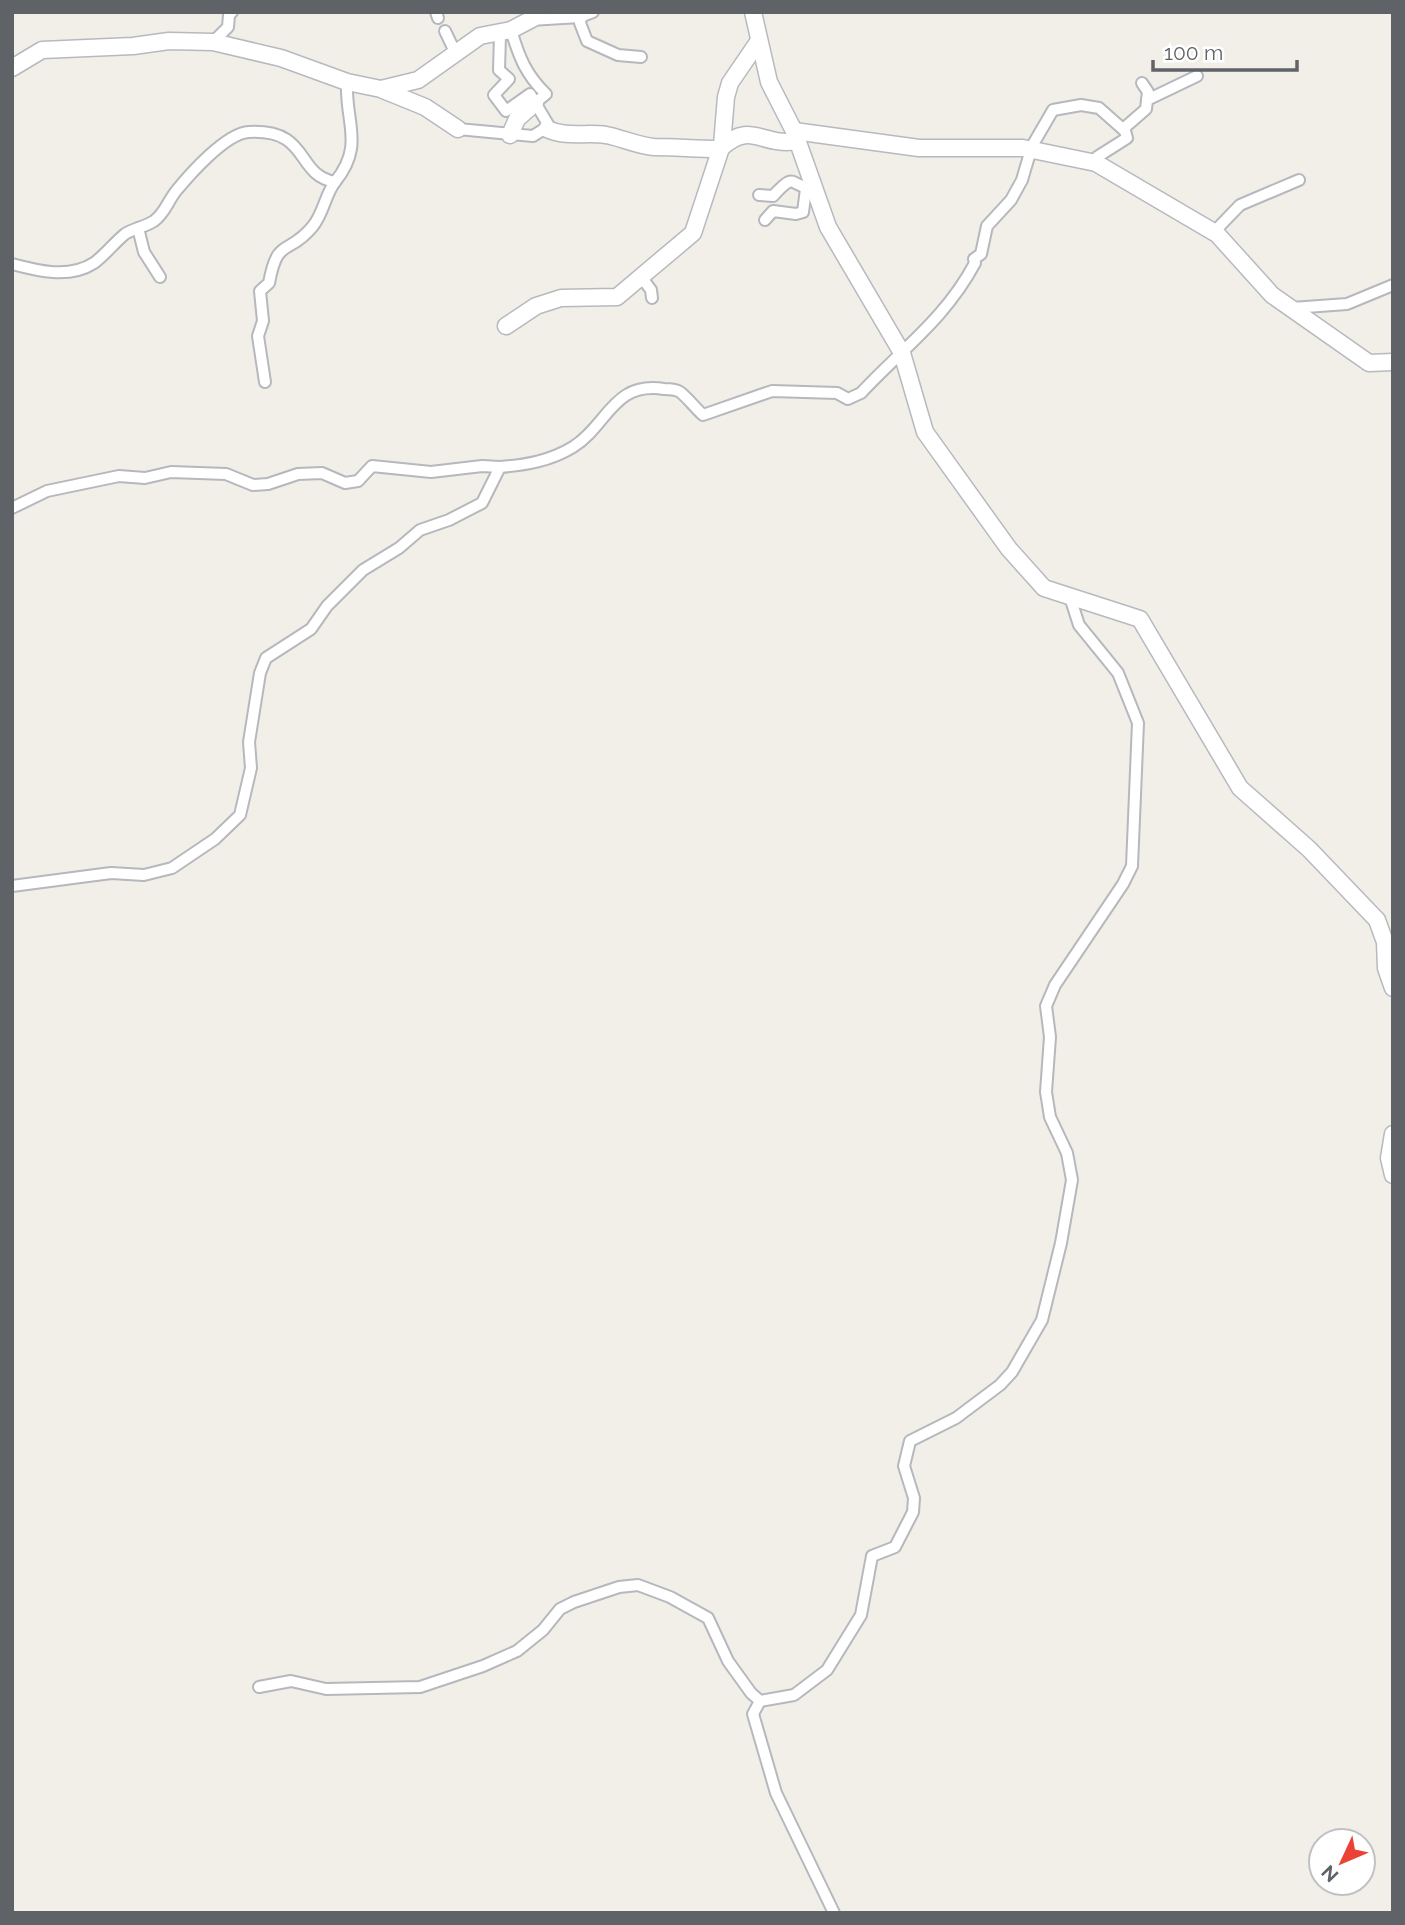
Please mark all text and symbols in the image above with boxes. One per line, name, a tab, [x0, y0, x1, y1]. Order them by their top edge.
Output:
scale bar	[1153, 28, 1296, 72]
text: 100 m	[1164, 40, 1223, 65]
north arrow	[1307, 1827, 1377, 1897]
text: N	[1317, 1861, 1343, 1887]

